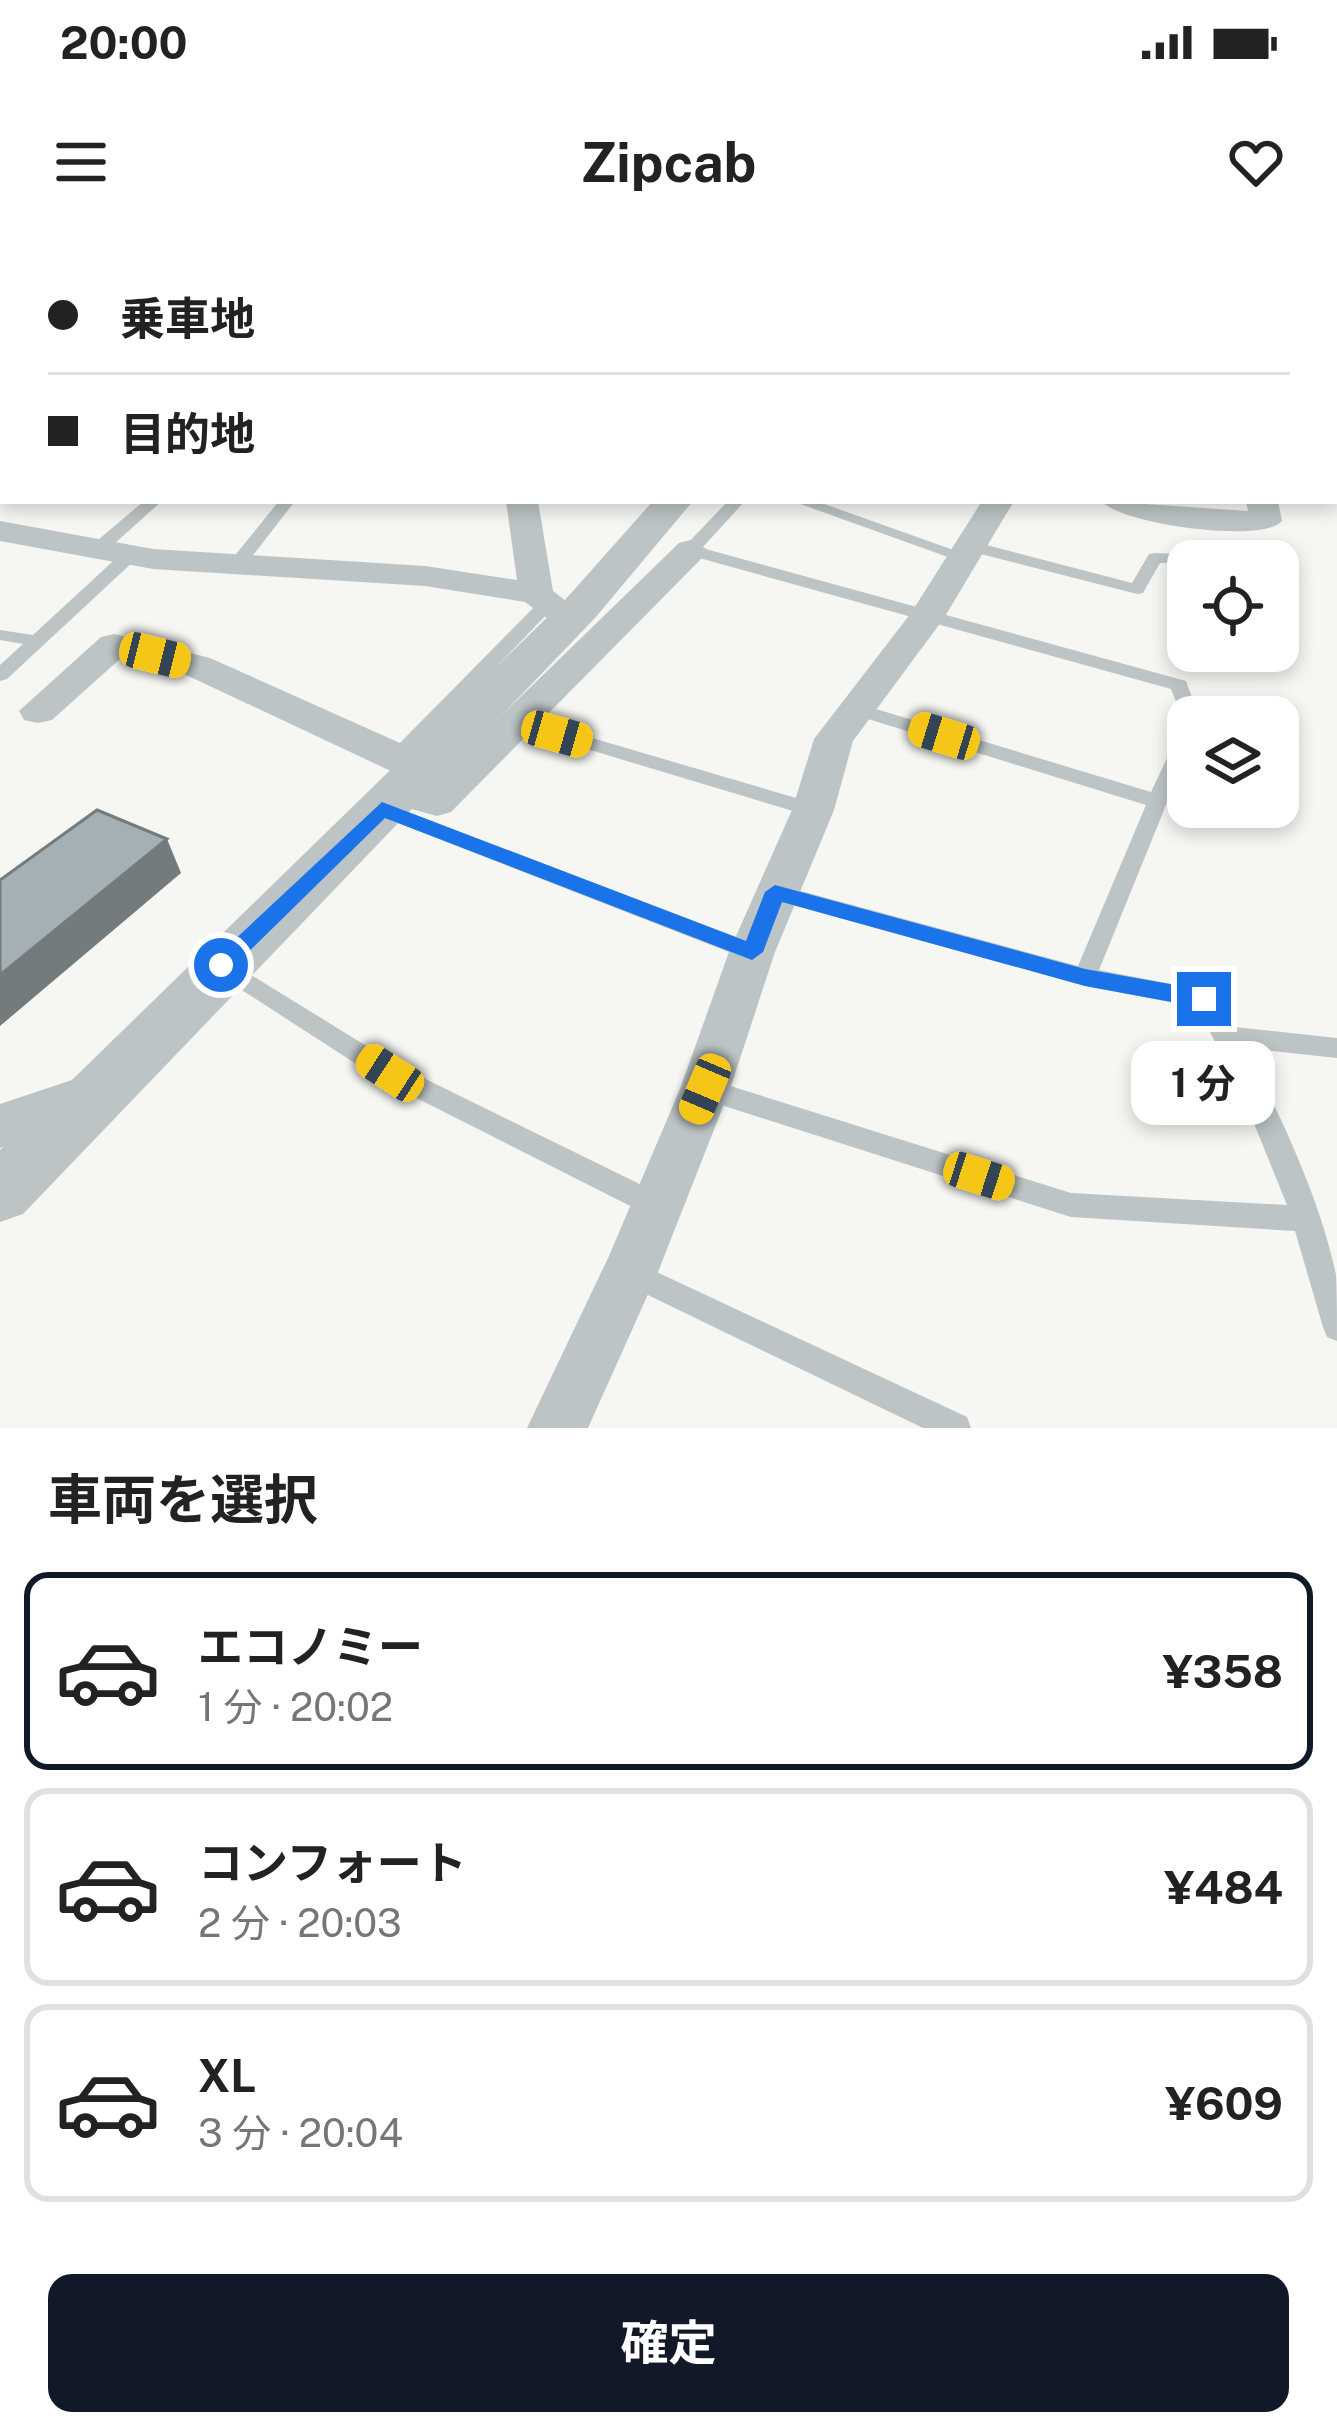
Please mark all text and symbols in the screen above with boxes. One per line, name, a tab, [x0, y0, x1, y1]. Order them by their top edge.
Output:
text: 20:00	[60, 16, 188, 69]
icon: menu	[48, 129, 114, 195]
icon: heart	[1223, 129, 1289, 195]
text: Zipcab	[581, 131, 756, 194]
text: 乗車地	[120, 292, 255, 345]
text: 目的地	[120, 407, 255, 460]
map controls	[1167, 540, 1299, 828]
button: locate	[1167, 540, 1299, 672]
car	[116, 629, 194, 681]
button: layers	[1167, 696, 1299, 828]
car	[517, 707, 597, 761]
car	[904, 708, 984, 764]
route start	[194, 938, 248, 992]
route end	[1177, 972, 1231, 1026]
car	[350, 1038, 430, 1108]
callout: 1 分	[1132, 1041, 1276, 1125]
car	[674, 1049, 736, 1129]
text: 1 分	[1171, 1060, 1235, 1106]
car	[939, 1148, 1019, 1204]
text: 車両を選択	[48, 1468, 318, 1531]
icon: car	[54, 1617, 162, 1725]
text: エコノミー	[198, 1620, 423, 1673]
text: ¥358	[1163, 1645, 1283, 1698]
text: 1 分 · 20:02	[198, 1684, 393, 1730]
icon: car	[54, 1833, 162, 1941]
text: コンフォート	[198, 1836, 467, 1889]
text: ¥484	[1164, 1861, 1283, 1914]
text: 2 分 · 20:03	[198, 1900, 401, 1946]
icon: car	[54, 2049, 162, 2157]
text: XL	[198, 2049, 256, 2102]
text: ¥609	[1165, 2077, 1283, 2130]
text: 3 分 · 20:04	[198, 2110, 403, 2156]
button: 確定	[48, 2274, 1289, 2412]

